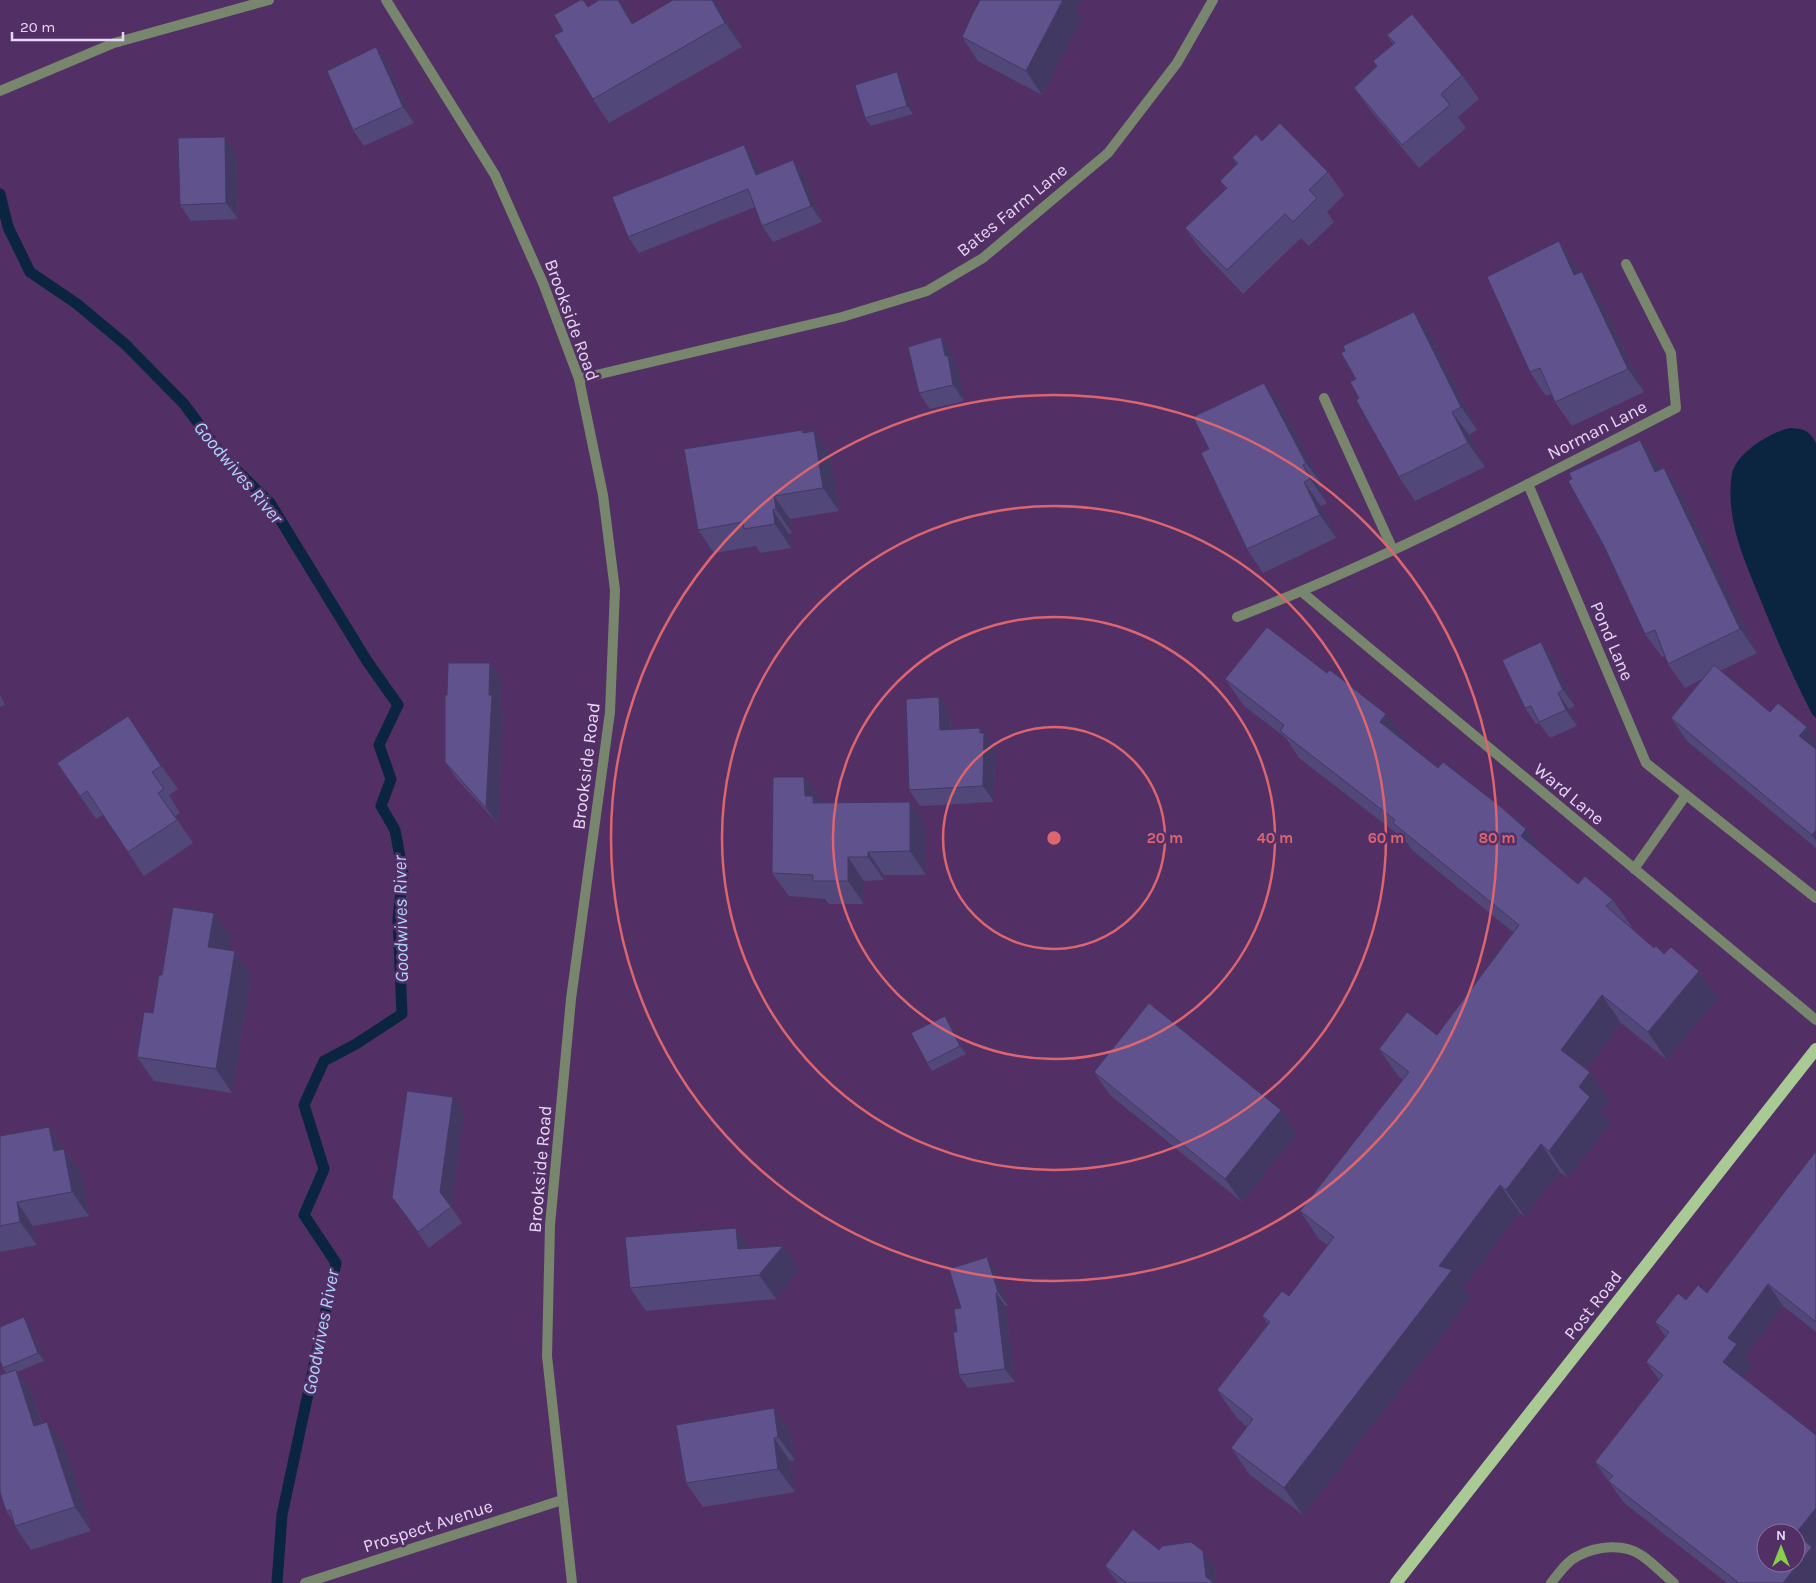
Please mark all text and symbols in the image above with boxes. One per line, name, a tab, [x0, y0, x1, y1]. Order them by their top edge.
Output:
scale bar	[12, 10, 124, 42]
text: 20 m	[20, 18, 55, 36]
street label: Bates Farm Lane	[952, 159, 1072, 261]
street label: Brookside Road	[540, 256, 604, 384]
street label: Norman Lane	[1543, 395, 1651, 465]
water label: Goodwives River	[189, 417, 289, 530]
street label: Pond Lane	[1585, 598, 1639, 684]
street label: Brookside Road	[567, 701, 605, 831]
street label: Ward Lane	[1529, 758, 1609, 830]
centre of rings	[1045, 829, 1063, 847]
text: 20 m	[1147, 829, 1183, 847]
text: 40 m	[1257, 829, 1293, 847]
text: 60 m	[1368, 829, 1404, 847]
text: 80 m	[1478, 829, 1516, 847]
water label: Goodwives River	[389, 854, 413, 983]
street label: Brookside Road	[523, 1104, 557, 1234]
water label: Goodwives River	[298, 1266, 344, 1397]
street label: Post Road	[1559, 1266, 1627, 1344]
street label: Prospect Avenue	[360, 1495, 496, 1557]
north arrow	[1756, 1523, 1806, 1573]
text: N	[1776, 1527, 1786, 1544]

